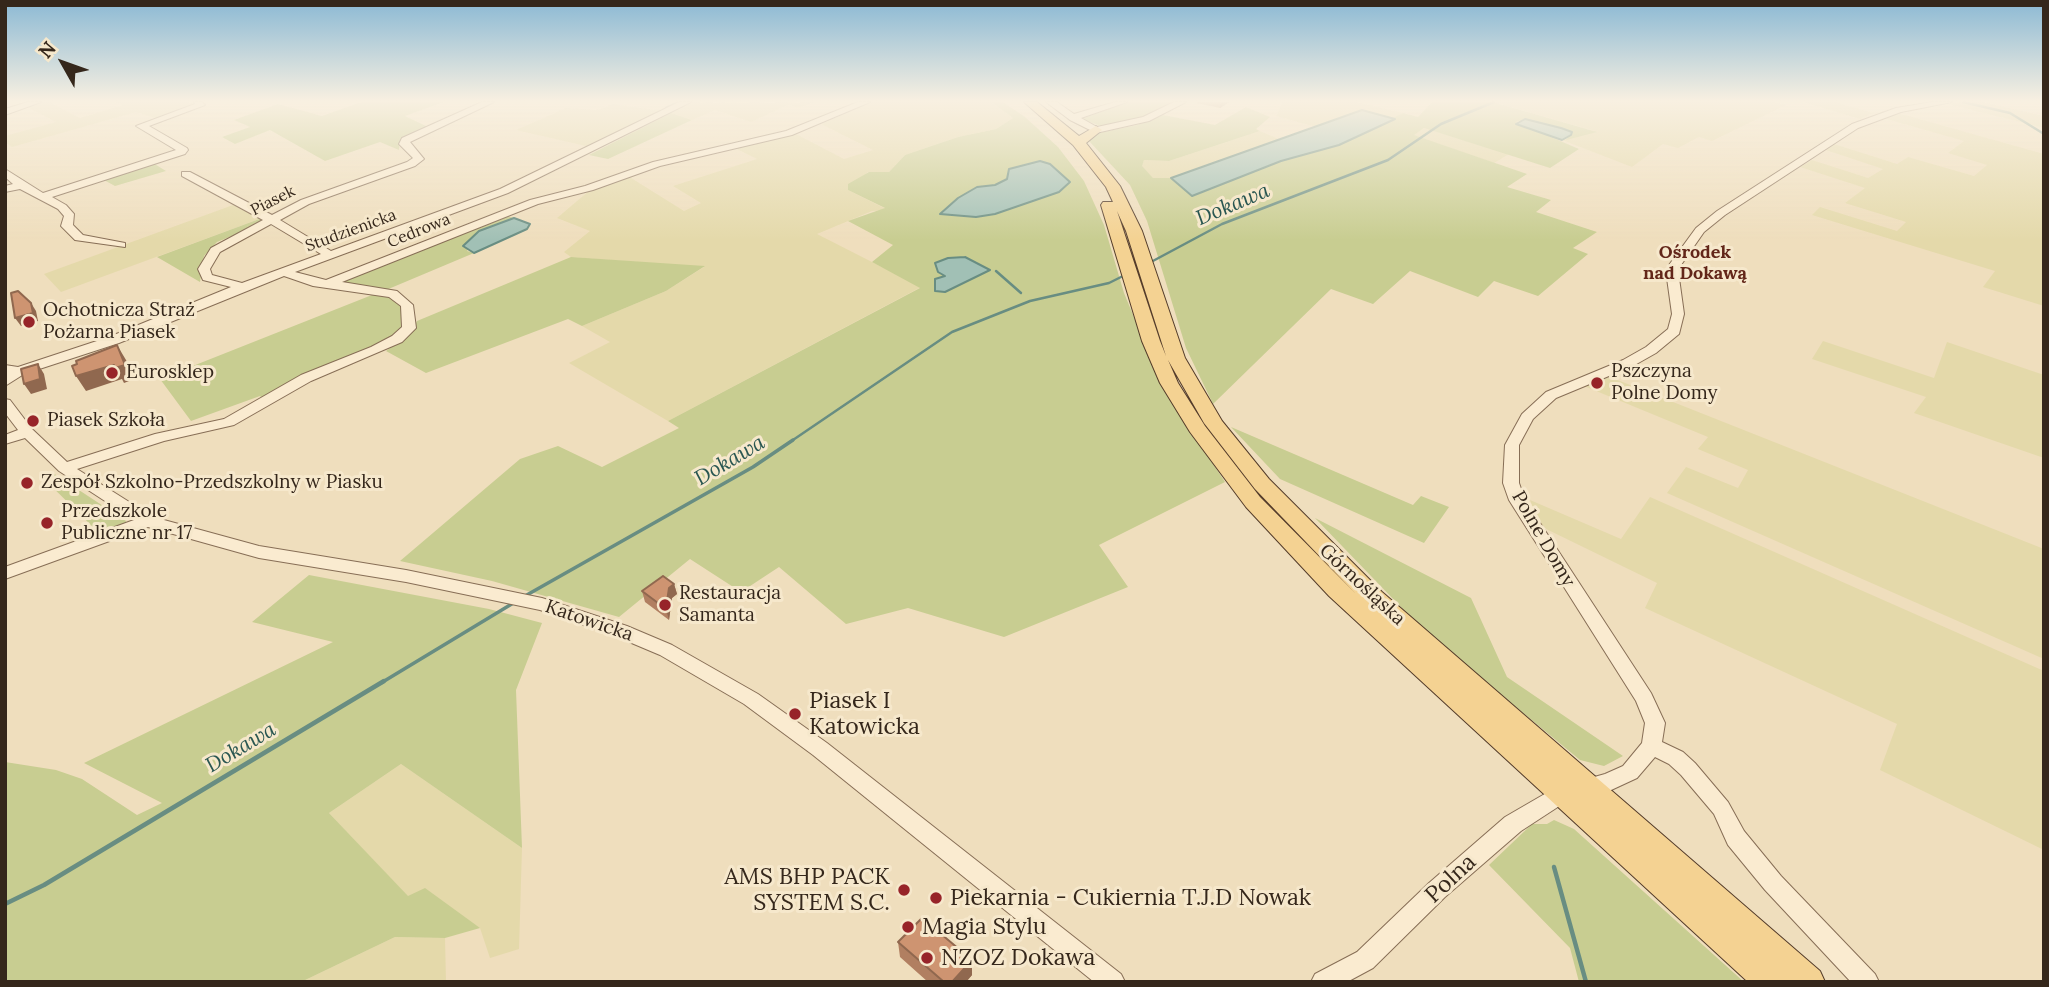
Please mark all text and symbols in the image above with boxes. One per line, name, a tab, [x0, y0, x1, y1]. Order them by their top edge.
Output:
north arrow	[28, 28, 98, 98]
text: N	[33, 36, 61, 63]
water label: Dokawa	[1193, 178, 1273, 232]
street label: Piasek	[248, 182, 298, 220]
street label: Studzienicka	[303, 206, 399, 256]
street label: Cedrowa	[385, 210, 453, 252]
district label: Ośrodek nad Dokawą	[1643, 242, 1747, 284]
place label: Ochotnicza Straż Pożarna Piasek	[43, 300, 195, 344]
marker: Ochotnicza Straż Pożarna Piasek	[21, 314, 37, 330]
place label: Pszczyna Polne Domy	[1611, 361, 1718, 405]
place label: Eurosklep	[126, 362, 214, 384]
marker: Eurosklep	[104, 365, 120, 381]
marker: Pszczyna Polne Domy	[1589, 375, 1605, 391]
place label: Piasek Szkoła	[47, 410, 165, 432]
marker: Piasek Szkoła	[25, 413, 41, 429]
water label: Dokawa	[690, 430, 770, 492]
place label: Zespół Szkolno-Przedszkolny w Piasku	[41, 472, 383, 494]
marker: Zespół Szkolno-Przedszkolny w Piasku	[19, 475, 35, 491]
street label: Polne Domy	[1506, 487, 1580, 591]
place label: Przedszkole Publiczne nr 17	[61, 501, 192, 545]
marker: Przedszkole Publiczne nr 17	[39, 515, 55, 531]
street label: Górnośląska	[1314, 539, 1410, 631]
place label: Restauracja Samanta	[679, 583, 781, 627]
street label: Katowicka	[542, 595, 636, 647]
marker: Restauracja Samanta	[657, 597, 673, 613]
place label: Piasek I Katowicka	[809, 687, 920, 741]
marker: Piasek I Katowicka	[787, 706, 803, 722]
water label: Dokawa	[201, 717, 281, 779]
street label: Polna	[1420, 849, 1482, 909]
place label: AMS BHP PACK SYSTEM S.C.	[724, 863, 890, 917]
marker: AMS BHP PACK SYSTEM S.C.	[896, 882, 912, 898]
place label: Piekarnia - Cukiernia T.J.D Nowak	[950, 884, 1311, 912]
marker: Piekarnia - Cukiernia T.J.D Nowak	[928, 890, 944, 906]
place label: Magia Stylu	[922, 913, 1047, 941]
marker: Magia Stylu	[900, 919, 916, 935]
place label: NZOZ Dokawa	[941, 944, 1095, 972]
marker: NZOZ Dokawa	[919, 950, 935, 966]

